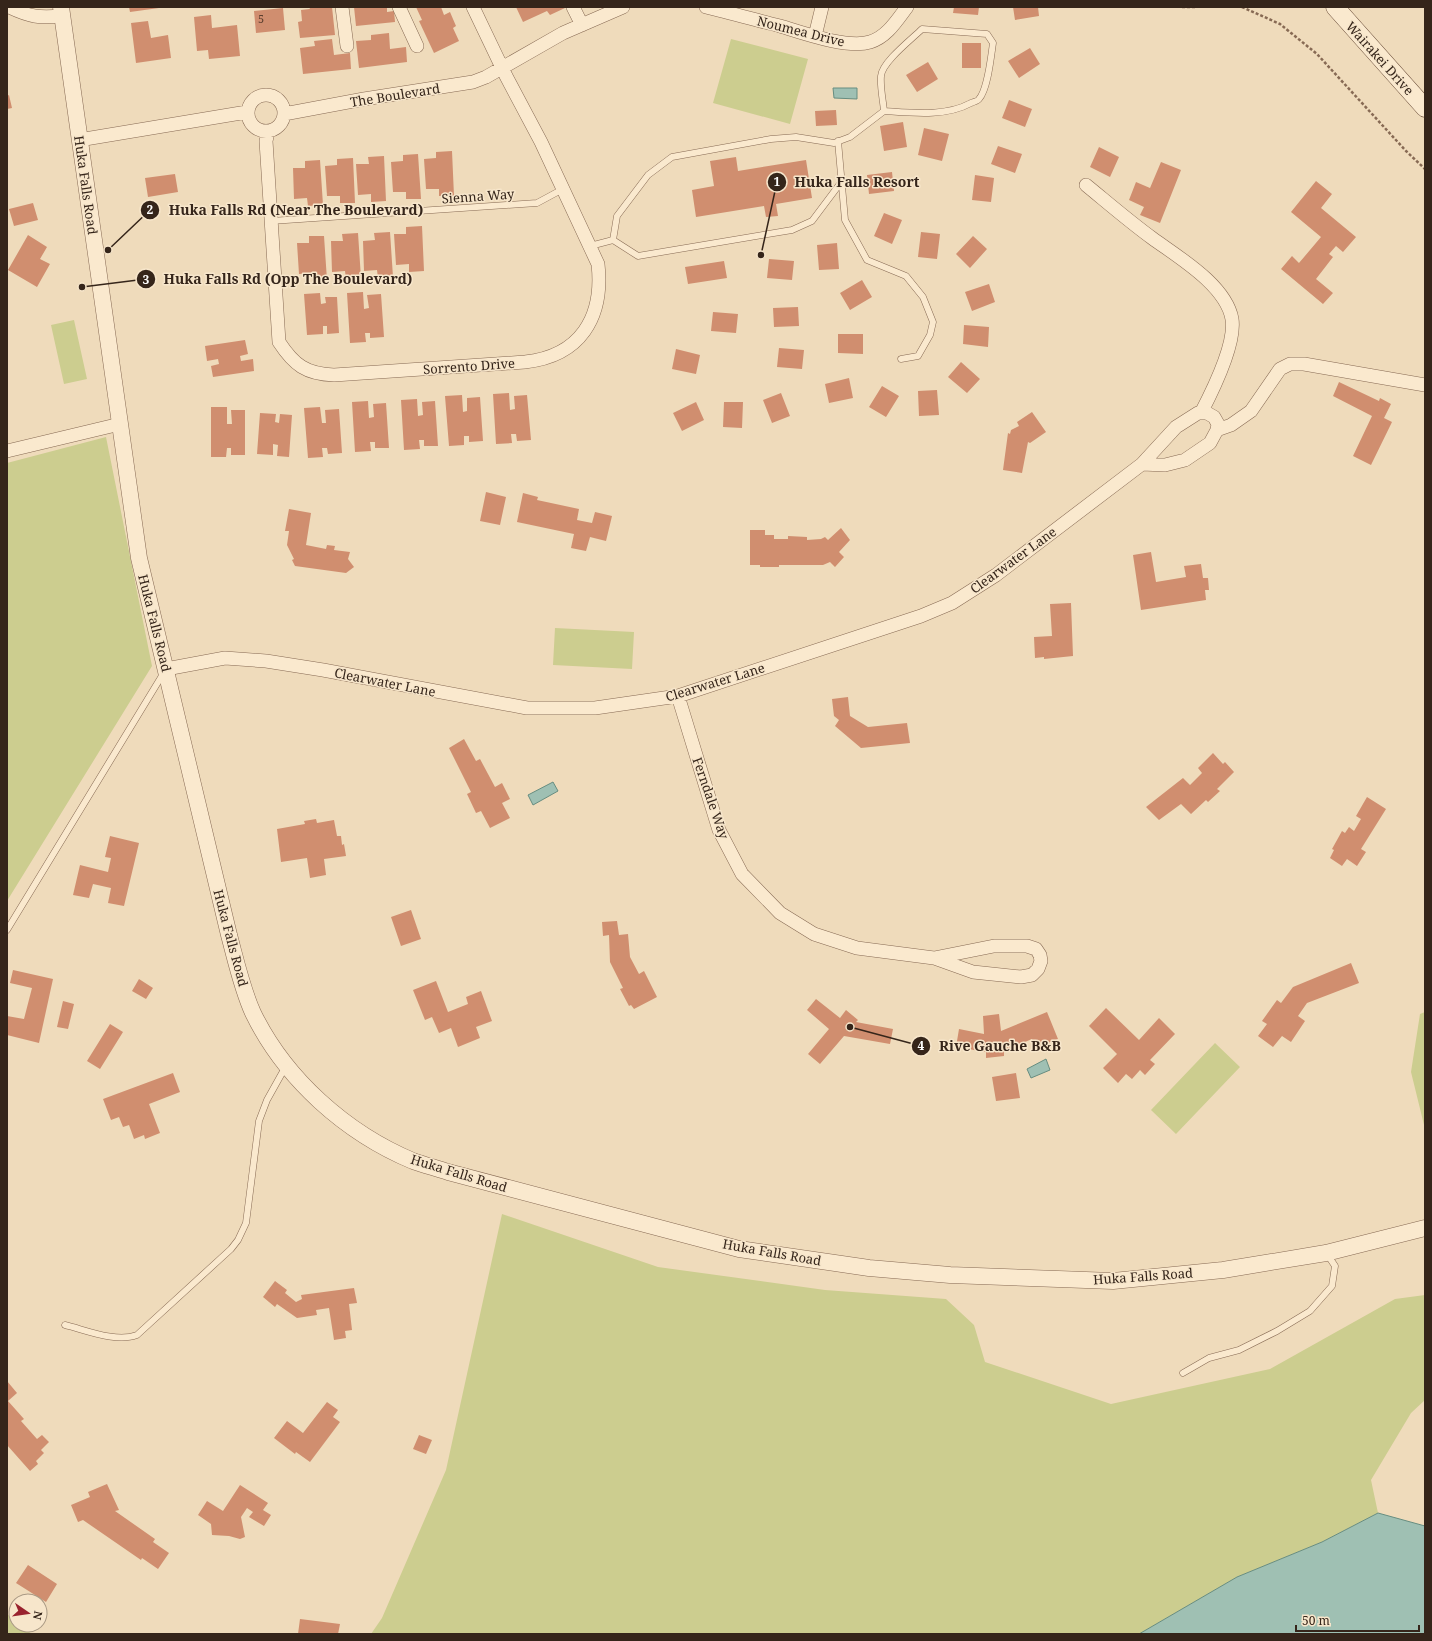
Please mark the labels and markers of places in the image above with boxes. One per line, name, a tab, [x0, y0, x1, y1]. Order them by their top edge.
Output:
callout: Huka Falls Resort	[767, 169, 928, 195]
callout: Huka Falls Rd (Near The Boulevard)	[140, 197, 431, 223]
callout: Huka Falls Rd (Opp The Boulevard)	[136, 266, 421, 292]
callout: Rive Gauche B&B	[911, 1033, 1069, 1059]

